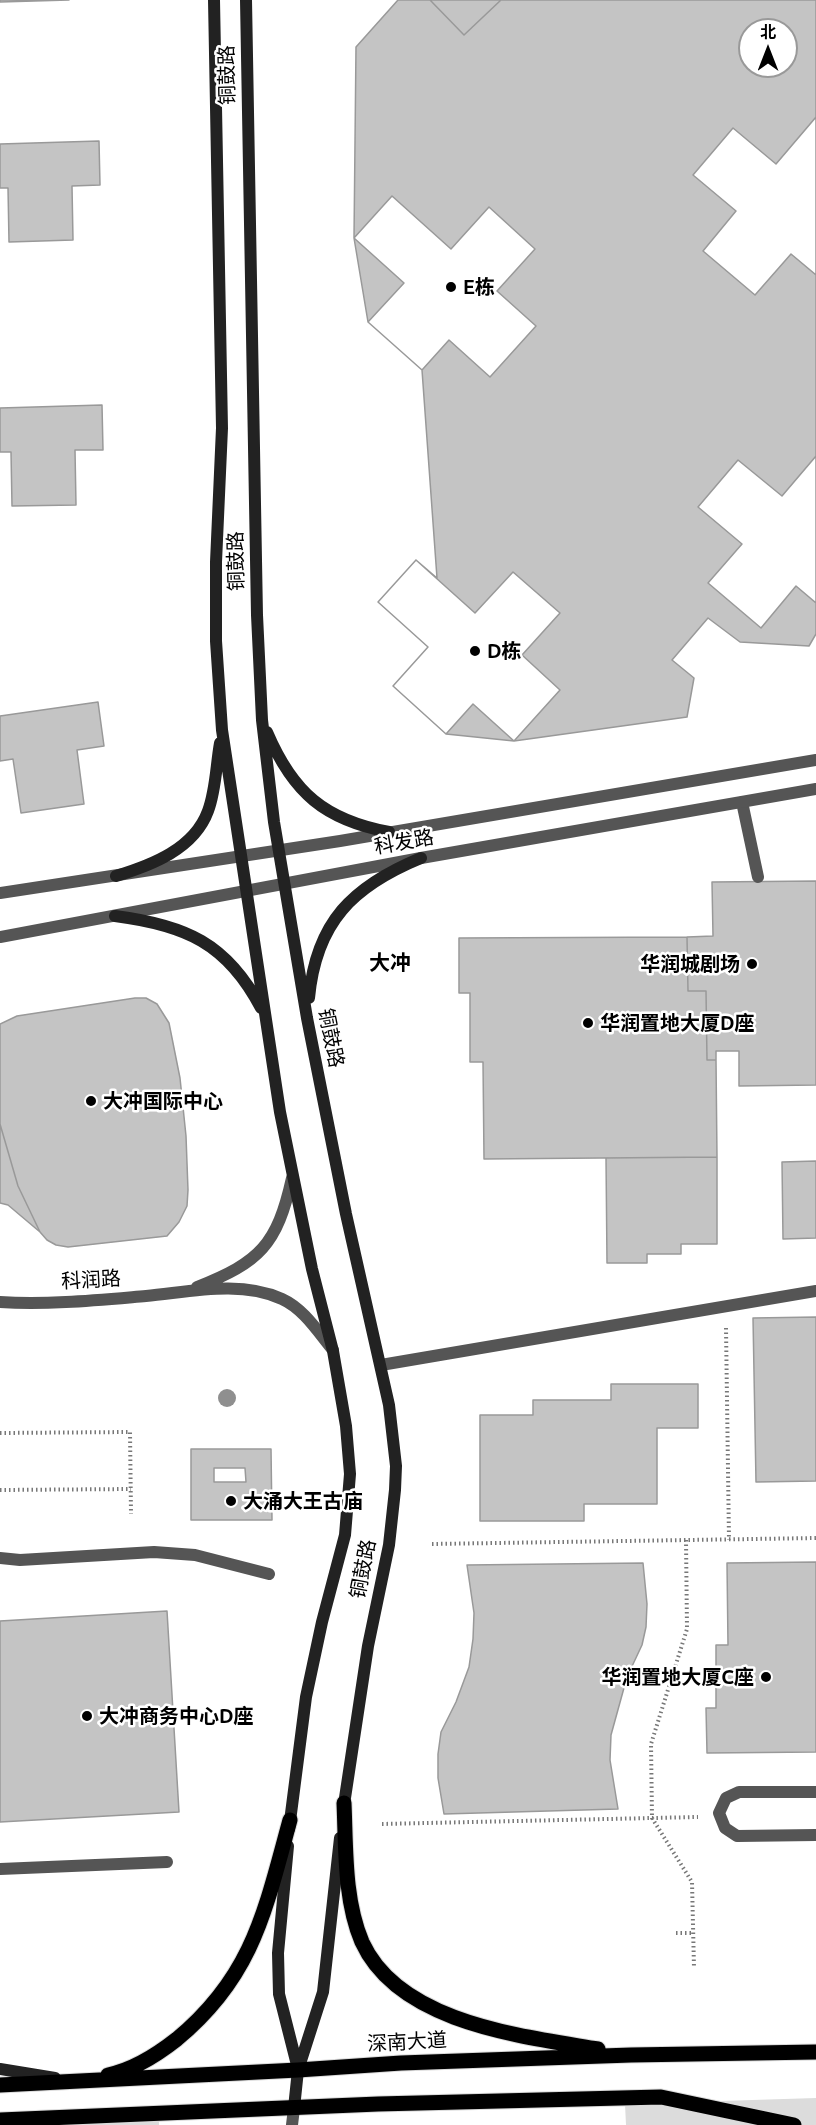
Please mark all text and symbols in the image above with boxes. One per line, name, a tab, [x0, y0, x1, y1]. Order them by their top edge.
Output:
north arrow	[738, 18, 798, 78]
text: 北	[760, 23, 776, 41]
street label: 铜鼓路	[214, 45, 240, 105]
place label: E栋	[463, 275, 495, 299]
marker: E栋	[444, 280, 458, 294]
street label: 铜鼓路	[223, 531, 249, 591]
place label: D栋	[487, 639, 522, 663]
marker: D栋	[468, 644, 482, 658]
street label: 科发路	[372, 825, 436, 859]
district label: 大冲	[369, 950, 411, 976]
place label: 华润城剧场	[640, 952, 740, 976]
marker: 华润城剧场	[745, 957, 759, 971]
street label: 铜鼓路	[313, 1006, 349, 1070]
place label: 华润置地大厦D座	[600, 1011, 755, 1035]
marker: 华润置地大厦D座	[581, 1016, 595, 1030]
place label: 大冲国际中心	[103, 1089, 223, 1113]
marker: 大冲国际中心	[84, 1094, 98, 1108]
street label: 科润路	[60, 1266, 122, 1294]
place label: 大涌大王古庙	[243, 1489, 363, 1513]
marker: 大涌大王古庙	[224, 1494, 238, 1508]
street label: 铜鼓路	[345, 1537, 381, 1601]
place label: 华润置地大厦C座	[601, 1665, 754, 1689]
marker: 华润置地大厦C座	[759, 1670, 773, 1684]
place label: 大冲商务中心D座	[99, 1704, 254, 1728]
marker: 大冲商务中心D座	[80, 1709, 94, 1723]
street label: 深南大道	[366, 2028, 448, 2056]

